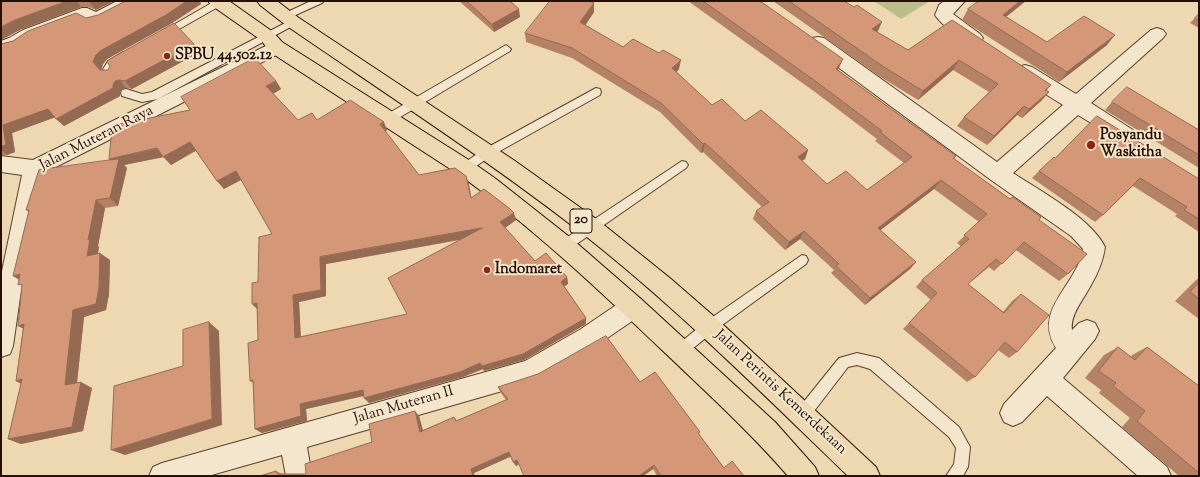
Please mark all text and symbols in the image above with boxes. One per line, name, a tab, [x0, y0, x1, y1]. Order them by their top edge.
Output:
place label: SPBU 44.502.12	[175, 47, 272, 65]
marker: SPBU 44.502.12	[162, 51, 172, 61]
street label: Jalan Muteran Raya	[37, 103, 157, 175]
place label: Posyandu Waskitha	[1100, 127, 1162, 162]
marker: Posyandu Waskitha	[1085, 139, 1097, 151]
road number: 20	[570, 209, 592, 233]
place label: Indomaret	[495, 261, 562, 279]
marker: Indomaret	[482, 265, 492, 275]
street label: Jalan Perintis Kemerdekaan	[710, 327, 850, 459]
street label: Jalan Muteran II	[352, 383, 456, 429]

